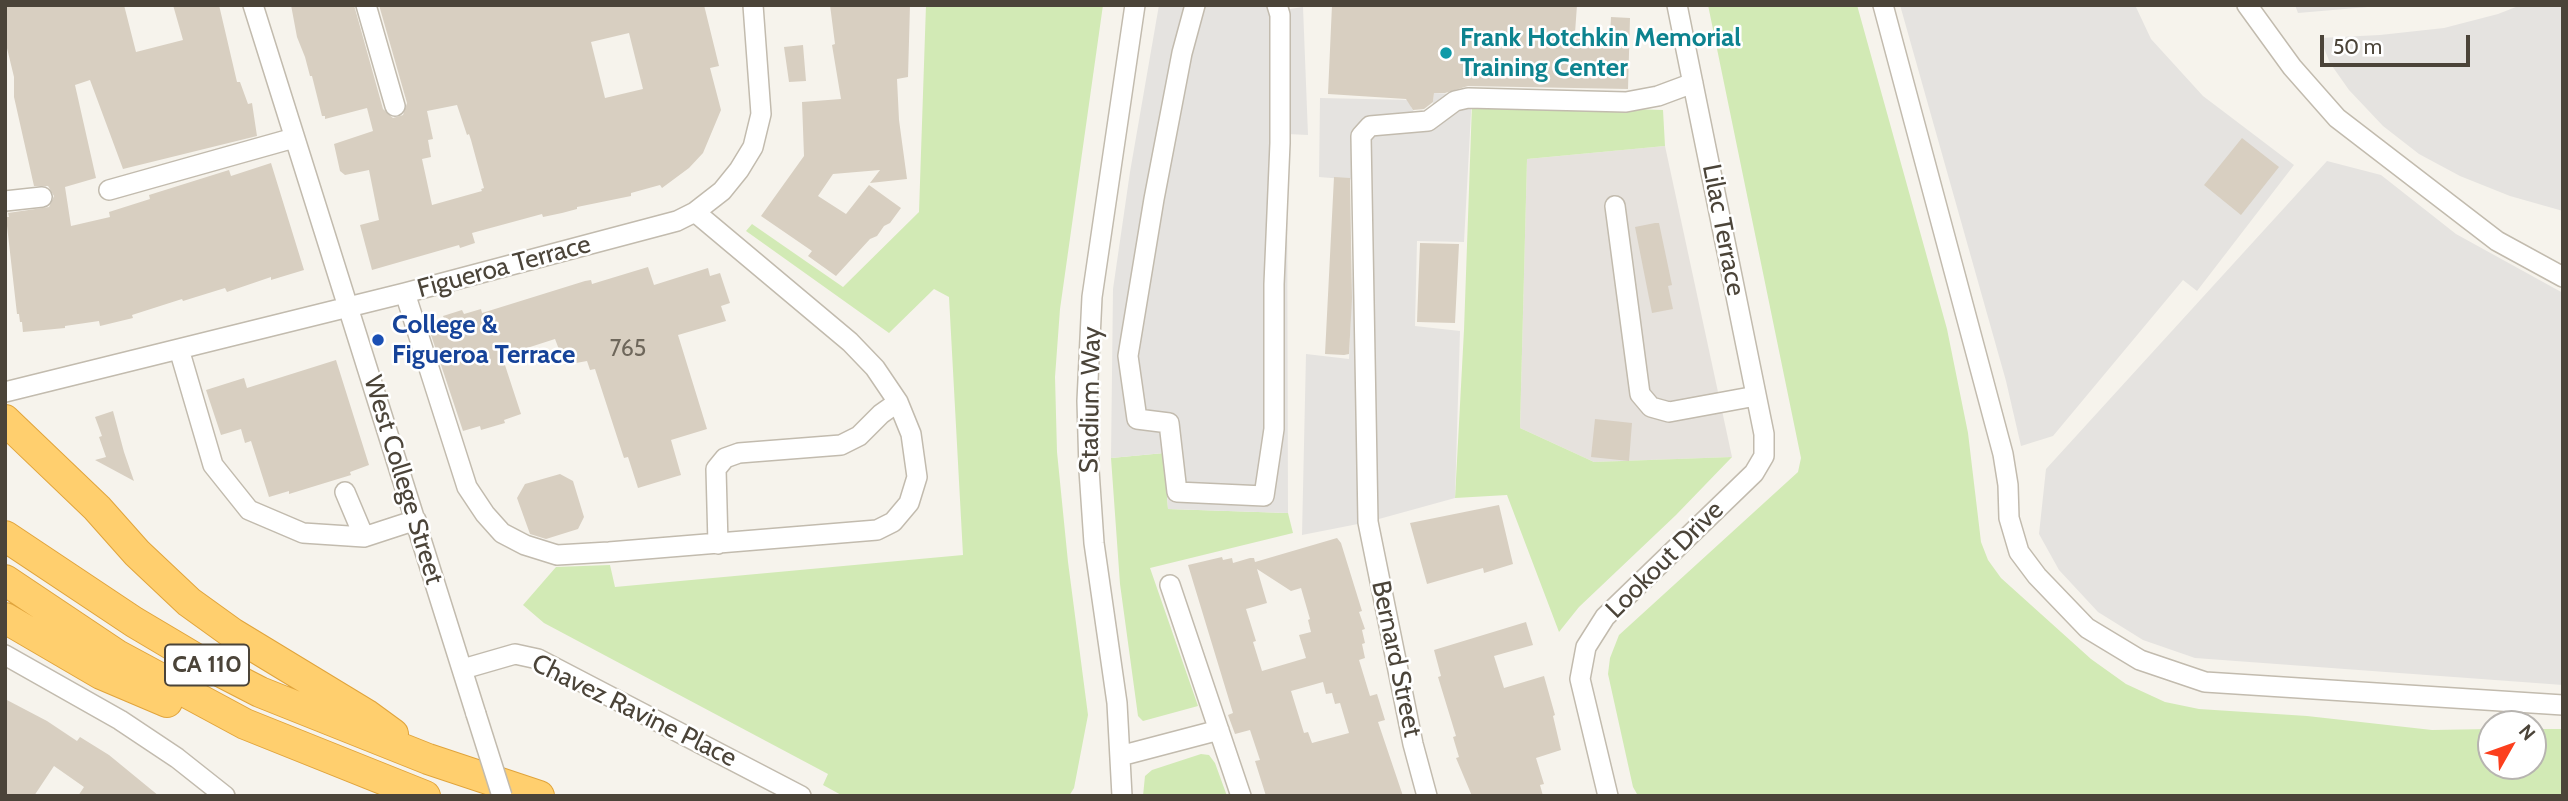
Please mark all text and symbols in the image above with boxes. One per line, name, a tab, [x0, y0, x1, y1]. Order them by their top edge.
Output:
scale bar	[2323, 21, 2474, 65]
place label: Frank Hotchkin Memorial Training Center	[1460, 22, 1741, 84]
text: 50 m	[2333, 34, 2382, 59]
marker: Frank Hotchkin Memorial Training Center	[1438, 45, 1454, 61]
street label: Lilac Terrace	[1695, 161, 1751, 299]
street label: Figueroa Terrace	[414, 229, 594, 305]
place label: College & Figueroa Terrace	[392, 309, 575, 370]
street label: Stadium Way	[1074, 326, 1108, 474]
marker: College & Figueroa Terrace	[370, 332, 386, 348]
house number: 765	[610, 335, 646, 363]
street label: West College Street	[356, 372, 450, 588]
street label: Lookout Drive	[1600, 495, 1730, 625]
street label: Bernard Street	[1364, 578, 1428, 740]
road number: CA 110	[165, 644, 249, 686]
street label: Chavez Ravine Place	[527, 648, 741, 774]
north arrow	[2477, 710, 2547, 780]
text: N	[2514, 720, 2540, 745]

